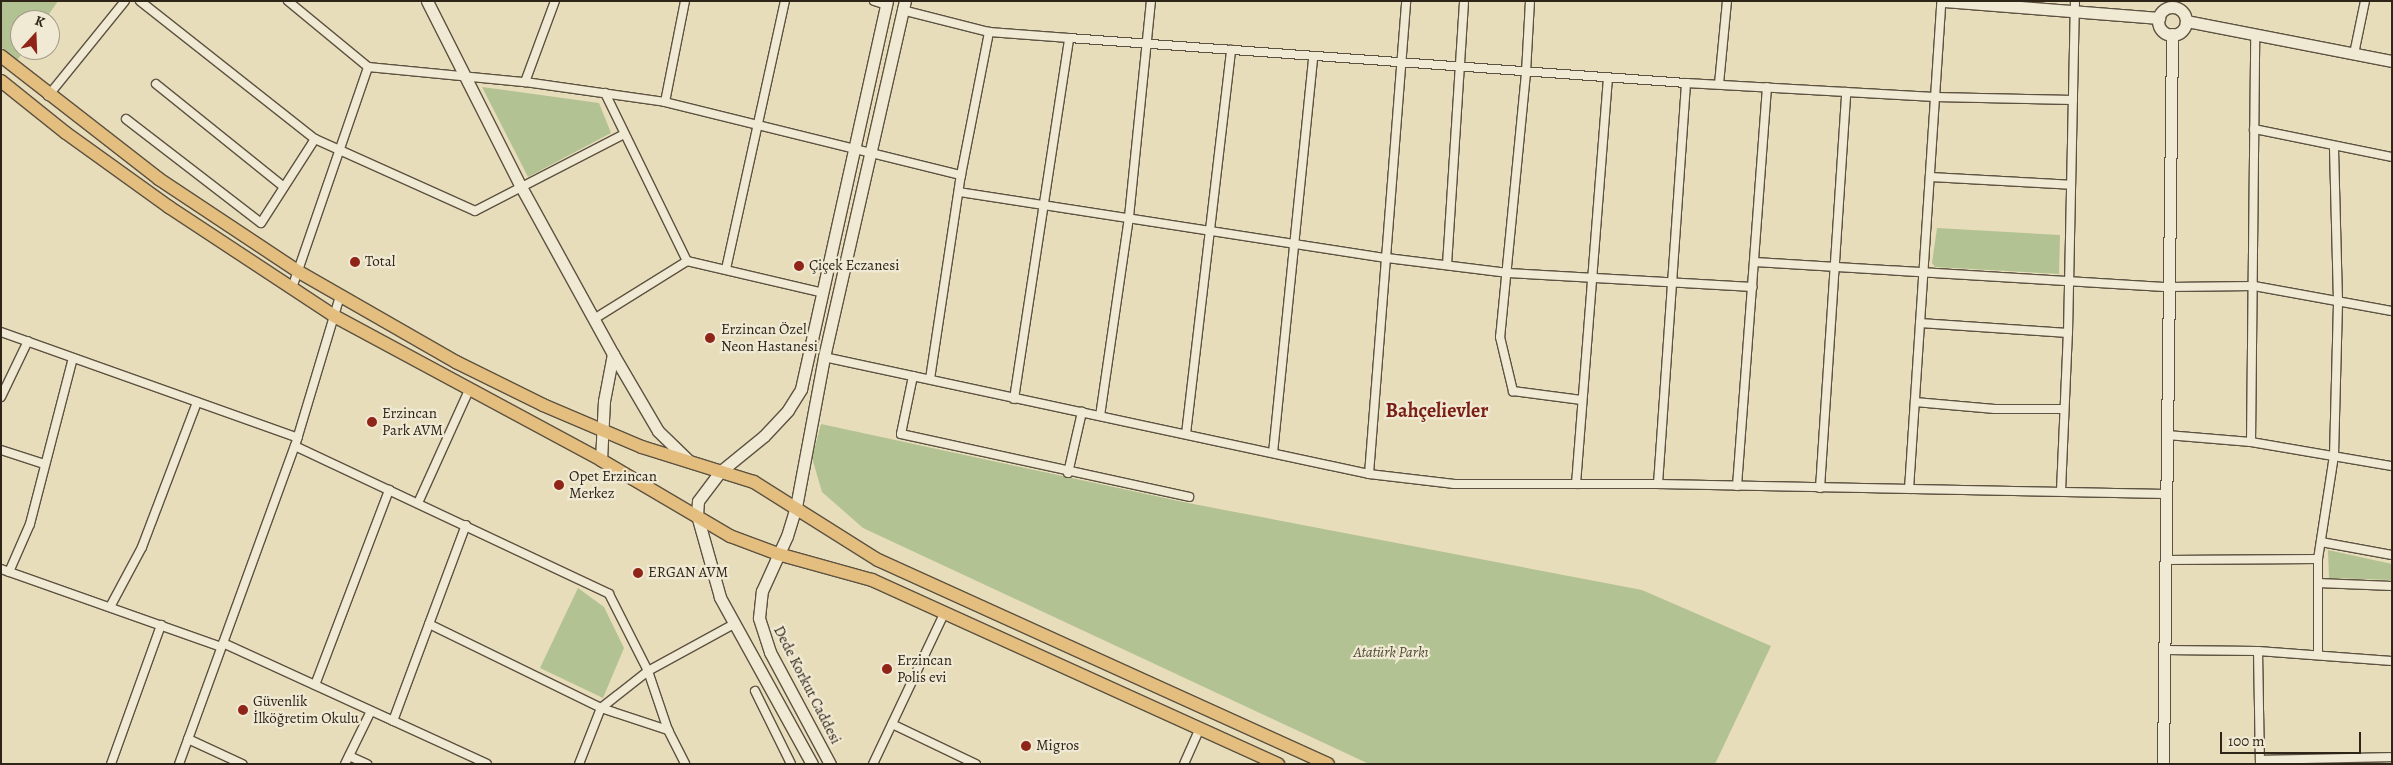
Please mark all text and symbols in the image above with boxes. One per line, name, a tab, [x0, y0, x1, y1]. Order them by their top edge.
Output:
north arrow	[10, 10, 60, 60]
text: K	[32, 11, 48, 32]
place label: Total	[365, 253, 395, 271]
marker: Total	[349, 256, 361, 268]
place label: Çiçek Eczanesi	[809, 257, 900, 275]
marker: Çiçek Eczanesi	[793, 260, 805, 272]
place label: Erzincan Özel Neon Hastanesi	[721, 320, 818, 355]
marker: Erzincan Özel Neon Hastanesi	[703, 331, 717, 345]
district label: Bahçelievler	[1386, 398, 1488, 422]
place label: Erzincan Park AVM	[382, 404, 443, 439]
marker: Erzincan Park AVM	[366, 416, 378, 428]
place label: Opet Erzincan Merkez	[569, 467, 657, 502]
marker: Opet Erzincan Merkez	[553, 479, 565, 491]
place label: ERGAN AVM	[648, 564, 728, 582]
marker: ERGAN AVM	[632, 567, 644, 579]
street label: Dede Korkut Caddesi	[769, 623, 845, 747]
park label: Atatürk Parkı	[1353, 644, 1429, 662]
place label: Erzincan Polis evi	[897, 651, 952, 686]
marker: Erzincan Polis evi	[881, 663, 893, 675]
place label: Güvenlik İlköğretim Okulu	[253, 692, 359, 727]
marker: Güvenlik İlköğretim Okulu	[237, 704, 249, 716]
scale bar	[2223, 722, 2364, 754]
text: 100 m	[2228, 731, 2265, 751]
place label: Migros	[1036, 737, 1079, 755]
marker: Migros	[1020, 740, 1032, 752]

